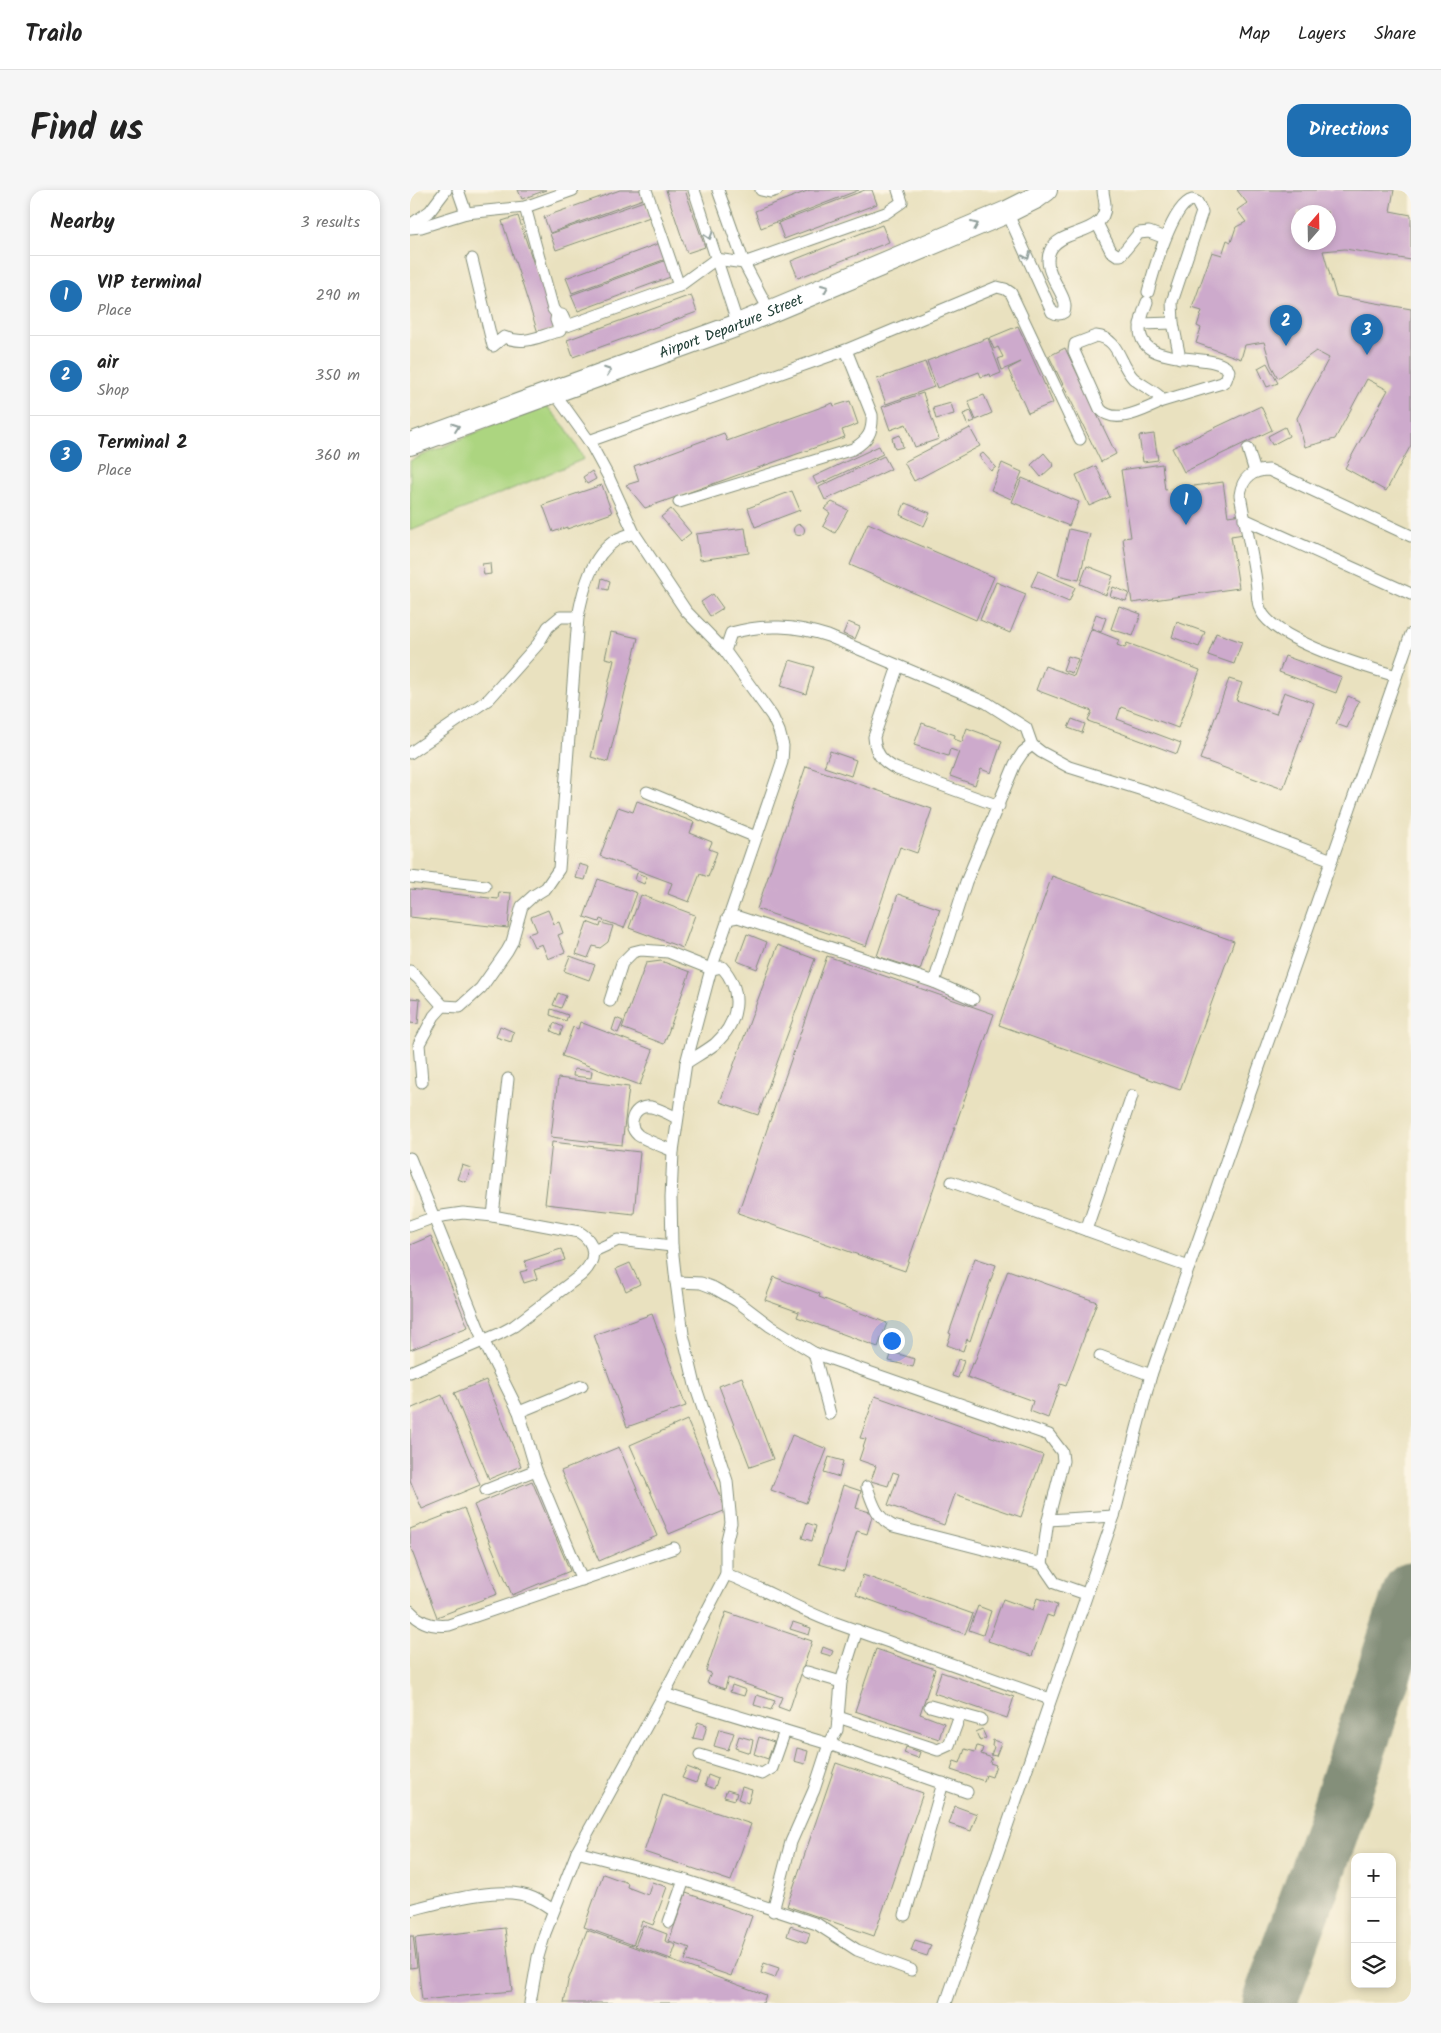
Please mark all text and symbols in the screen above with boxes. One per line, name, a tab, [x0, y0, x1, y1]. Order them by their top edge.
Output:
text: Trailo	[25, 15, 83, 54]
text: Map	[1239, 20, 1270, 49]
text: Layers	[1298, 20, 1346, 49]
text: Share	[1374, 20, 1416, 49]
text: Find us	[30, 102, 143, 158]
button: Directions	[1287, 104, 1411, 157]
north arrow	[1291, 205, 1336, 250]
text: Nearby	[50, 206, 115, 239]
text: 3 results	[301, 210, 360, 235]
one-way arrow	[970, 221, 979, 231]
one-way arrow	[703, 232, 713, 240]
one-way arrow	[1021, 251, 1032, 260]
text: VIP terminal	[97, 268, 201, 298]
text: 1	[64, 283, 68, 308]
text: 290 m	[316, 283, 360, 308]
one-way arrow	[820, 284, 829, 295]
street label: Airport Departure Street	[656, 288, 807, 366]
text: Place	[97, 298, 131, 323]
pin: 2	[1270, 305, 1302, 346]
pin: 3	[1351, 314, 1383, 355]
text: air	[97, 348, 119, 378]
text: 2	[61, 363, 71, 388]
text: 350 m	[315, 363, 360, 388]
one-way arrow	[604, 367, 612, 377]
text: Shop	[97, 378, 129, 403]
one-way arrow	[451, 423, 459, 433]
text: Terminal 2	[97, 428, 188, 458]
text: 3	[62, 443, 70, 468]
text: 360 m	[315, 443, 360, 468]
text: Place	[97, 458, 131, 483]
pin: 1	[1170, 484, 1202, 525]
your location	[879, 1328, 905, 1354]
map controls	[1351, 1853, 1396, 1988]
button: +	[1351, 1853, 1396, 1898]
button: −	[1351, 1898, 1396, 1943]
button: layers	[1351, 1943, 1396, 1988]

